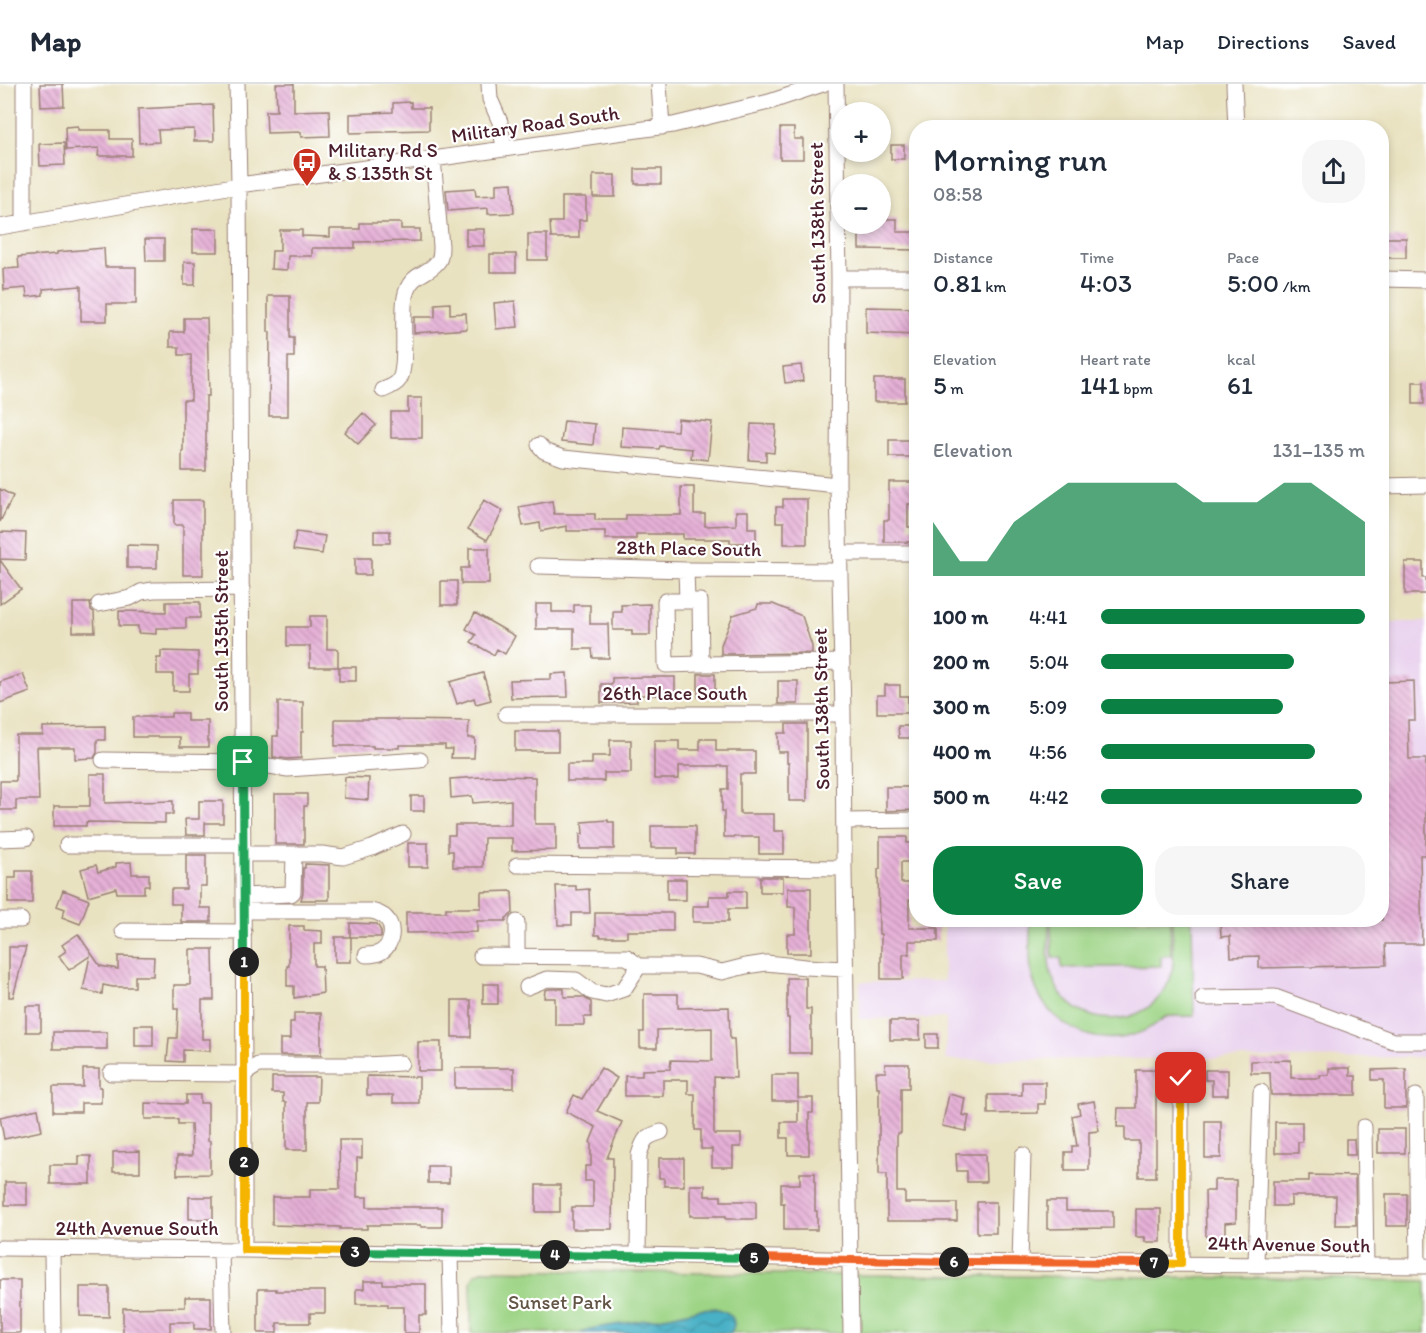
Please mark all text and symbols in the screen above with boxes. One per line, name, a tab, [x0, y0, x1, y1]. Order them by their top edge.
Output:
text: Map	[30, 24, 81, 58]
text: Map	[1146, 29, 1184, 54]
text: Directions	[1217, 29, 1309, 54]
text: Saved	[1342, 29, 1396, 54]
street label: Military Road South	[450, 100, 621, 148]
map controls	[831, 102, 891, 234]
button: +	[831, 102, 891, 162]
place label: Military Rd S & S 135th St	[328, 138, 438, 185]
text: Morning run	[933, 140, 1108, 179]
button: share	[1302, 140, 1365, 203]
street label: South 138th Street	[804, 142, 830, 304]
bus stop icon: Military Rd S & S 135th St	[291, 146, 323, 188]
button: −	[831, 174, 891, 234]
text: 08:58	[933, 182, 983, 206]
text: Distance	[933, 248, 993, 267]
text: Time	[1080, 248, 1114, 267]
text: Pace	[1227, 248, 1259, 267]
text: 0.81	[933, 267, 982, 299]
text: 4:03	[1080, 267, 1132, 299]
text: 5:00	[1227, 267, 1279, 299]
text: km	[982, 277, 1007, 296]
text: /km	[1279, 277, 1311, 296]
text: Elevation	[933, 350, 997, 369]
text: Heart rate	[1080, 350, 1151, 369]
text: kcal	[1227, 350, 1255, 369]
text: 5	[933, 369, 947, 401]
text: 141	[1080, 369, 1120, 401]
text: 61	[1227, 369, 1253, 401]
text: m	[947, 379, 964, 398]
text: bpm	[1120, 379, 1153, 398]
text: Elevation	[933, 438, 1012, 462]
text: 131–135 m	[1272, 438, 1365, 462]
street label: 28th Place South	[616, 535, 762, 561]
street label: South 135th Street	[209, 550, 233, 712]
text: 100 m	[933, 605, 988, 629]
text: 4:41	[1029, 605, 1067, 629]
street label: South 138th Street	[808, 628, 834, 790]
text: 200 m	[933, 650, 989, 674]
text: 5:04	[1029, 650, 1069, 674]
street label: 26th Place South	[603, 681, 748, 705]
text: 300 m	[933, 695, 990, 719]
text: 5:09	[1029, 695, 1067, 719]
pin	[217, 736, 268, 787]
text: 400 m	[933, 740, 991, 764]
text: 4:56	[1029, 740, 1067, 764]
icon: arrive	[226, 745, 259, 778]
text: 500 m	[933, 785, 989, 809]
text: 4:42	[1029, 785, 1068, 809]
button: Save	[933, 846, 1143, 915]
button: Share	[1155, 846, 1365, 915]
pin: 1	[229, 947, 259, 977]
text: 1	[240, 952, 248, 971]
pin	[1155, 1052, 1206, 1103]
icon: check	[1164, 1061, 1197, 1094]
pin: 2	[229, 1147, 259, 1177]
text: 2	[240, 1152, 248, 1171]
street label: 24th Avenue South	[56, 1216, 218, 1240]
street label: 24th Avenue South	[1207, 1231, 1371, 1257]
pin: 3	[340, 1237, 370, 1267]
pin: 4	[540, 1240, 570, 1270]
text: 3	[351, 1242, 359, 1261]
pin: 5	[739, 1243, 769, 1273]
text: 4	[550, 1245, 560, 1264]
pin: 6	[939, 1247, 969, 1277]
text: 5	[750, 1248, 758, 1267]
pin: 7	[1139, 1248, 1169, 1278]
text: 6	[950, 1252, 958, 1271]
text: 7	[1150, 1253, 1158, 1272]
park label: Sunset Park	[508, 1290, 612, 1314]

